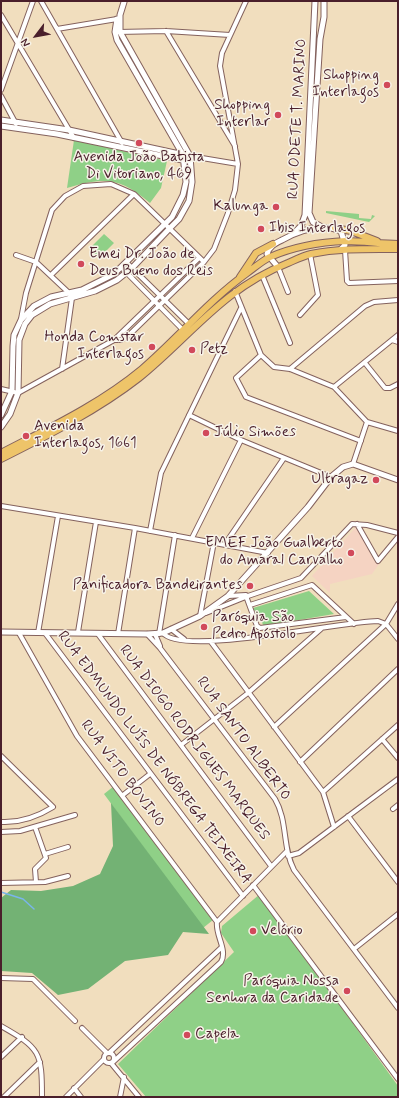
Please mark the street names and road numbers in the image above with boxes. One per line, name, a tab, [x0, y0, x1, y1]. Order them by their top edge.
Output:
street label: RUA ODETE T. MARINO	[285, 38, 311, 200]
street label: RUA EDMUNDO LUÍS DE NÓBREGA TEIXEIRA	[53, 628, 255, 888]
street label: RUA DIOGO RODRIGUES MARQUES	[115, 642, 273, 844]
street label: RUA SANTO ALBERTO	[192, 674, 294, 804]
street label: RUA VITO BOVINO	[76, 717, 168, 831]

